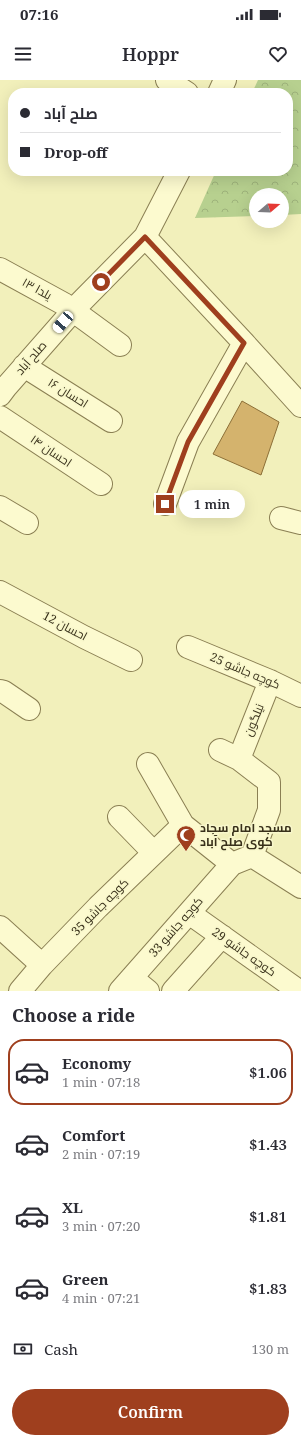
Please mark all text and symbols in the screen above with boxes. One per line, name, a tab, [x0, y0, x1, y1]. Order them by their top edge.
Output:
text: 07:16	[20, 4, 58, 24]
text: Hoppr	[122, 42, 179, 66]
icon: menu	[12, 43, 34, 65]
icon: heart	[267, 43, 289, 65]
text: صلح آباد	[44, 103, 98, 123]
text: Drop-off	[44, 142, 108, 162]
north arrow	[249, 188, 289, 228]
map controls	[249, 188, 289, 228]
street label: یلدا ۱۳	[19, 273, 56, 304]
route start	[92, 273, 110, 291]
car	[51, 309, 75, 335]
street label: صلح آباد	[11, 337, 50, 378]
street label: احسان ۱۶	[45, 374, 92, 412]
street label: احسان ۱۴	[27, 431, 75, 471]
callout: 1 min	[179, 490, 245, 518]
route end	[156, 495, 174, 513]
text: 1 min	[194, 495, 230, 513]
street label: احسان 12	[40, 607, 91, 644]
street label: کوچه جاشو 25	[207, 648, 283, 694]
street label: نیلگون	[239, 701, 268, 739]
place label: مسجد امام سجاد کوی صلح آباد	[200, 819, 292, 851]
mosque icon: مسجد امام سجاد کوی صلح آباد	[175, 824, 197, 852]
street label: کوچه جاشو 35	[67, 874, 133, 940]
street label: کوچه جاشو 33	[145, 893, 207, 961]
street label: کوچه جاشو 29	[208, 923, 280, 981]
text: Choose a ride	[12, 1003, 135, 1027]
text: Economy	[62, 1053, 131, 1073]
icon: car	[14, 1054, 50, 1090]
text: $1.06	[249, 1062, 287, 1082]
text: 1 min · 07:18	[62, 1073, 140, 1091]
text: Comfort	[62, 1125, 125, 1145]
icon: car	[14, 1126, 50, 1162]
text: $1.43	[249, 1134, 287, 1154]
text: 2 min · 07:19	[62, 1145, 140, 1163]
text: XL	[62, 1197, 83, 1217]
icon: car	[14, 1198, 50, 1234]
text: $1.81	[249, 1206, 287, 1226]
text: 3 min · 07:20	[62, 1217, 140, 1235]
text: Green	[62, 1269, 109, 1289]
icon: car	[14, 1270, 50, 1306]
text: $1.83	[249, 1278, 287, 1298]
text: 4 min · 07:21	[62, 1289, 140, 1307]
icon: cash	[12, 1338, 34, 1360]
text: Cash	[44, 1339, 78, 1359]
text: 130 m	[252, 1340, 289, 1358]
button: Confirm	[12, 1389, 289, 1435]

